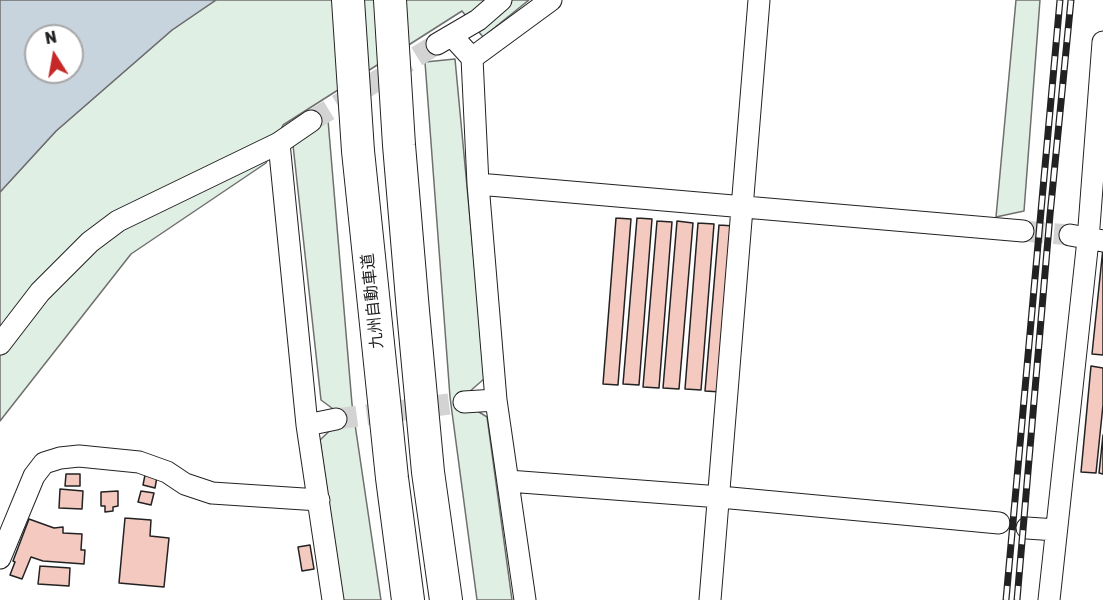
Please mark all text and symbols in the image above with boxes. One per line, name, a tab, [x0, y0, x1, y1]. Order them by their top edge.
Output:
north arrow	[24, 24, 84, 84]
text: N	[43, 27, 58, 48]
street label: 九州自動車道	[358, 252, 388, 350]

